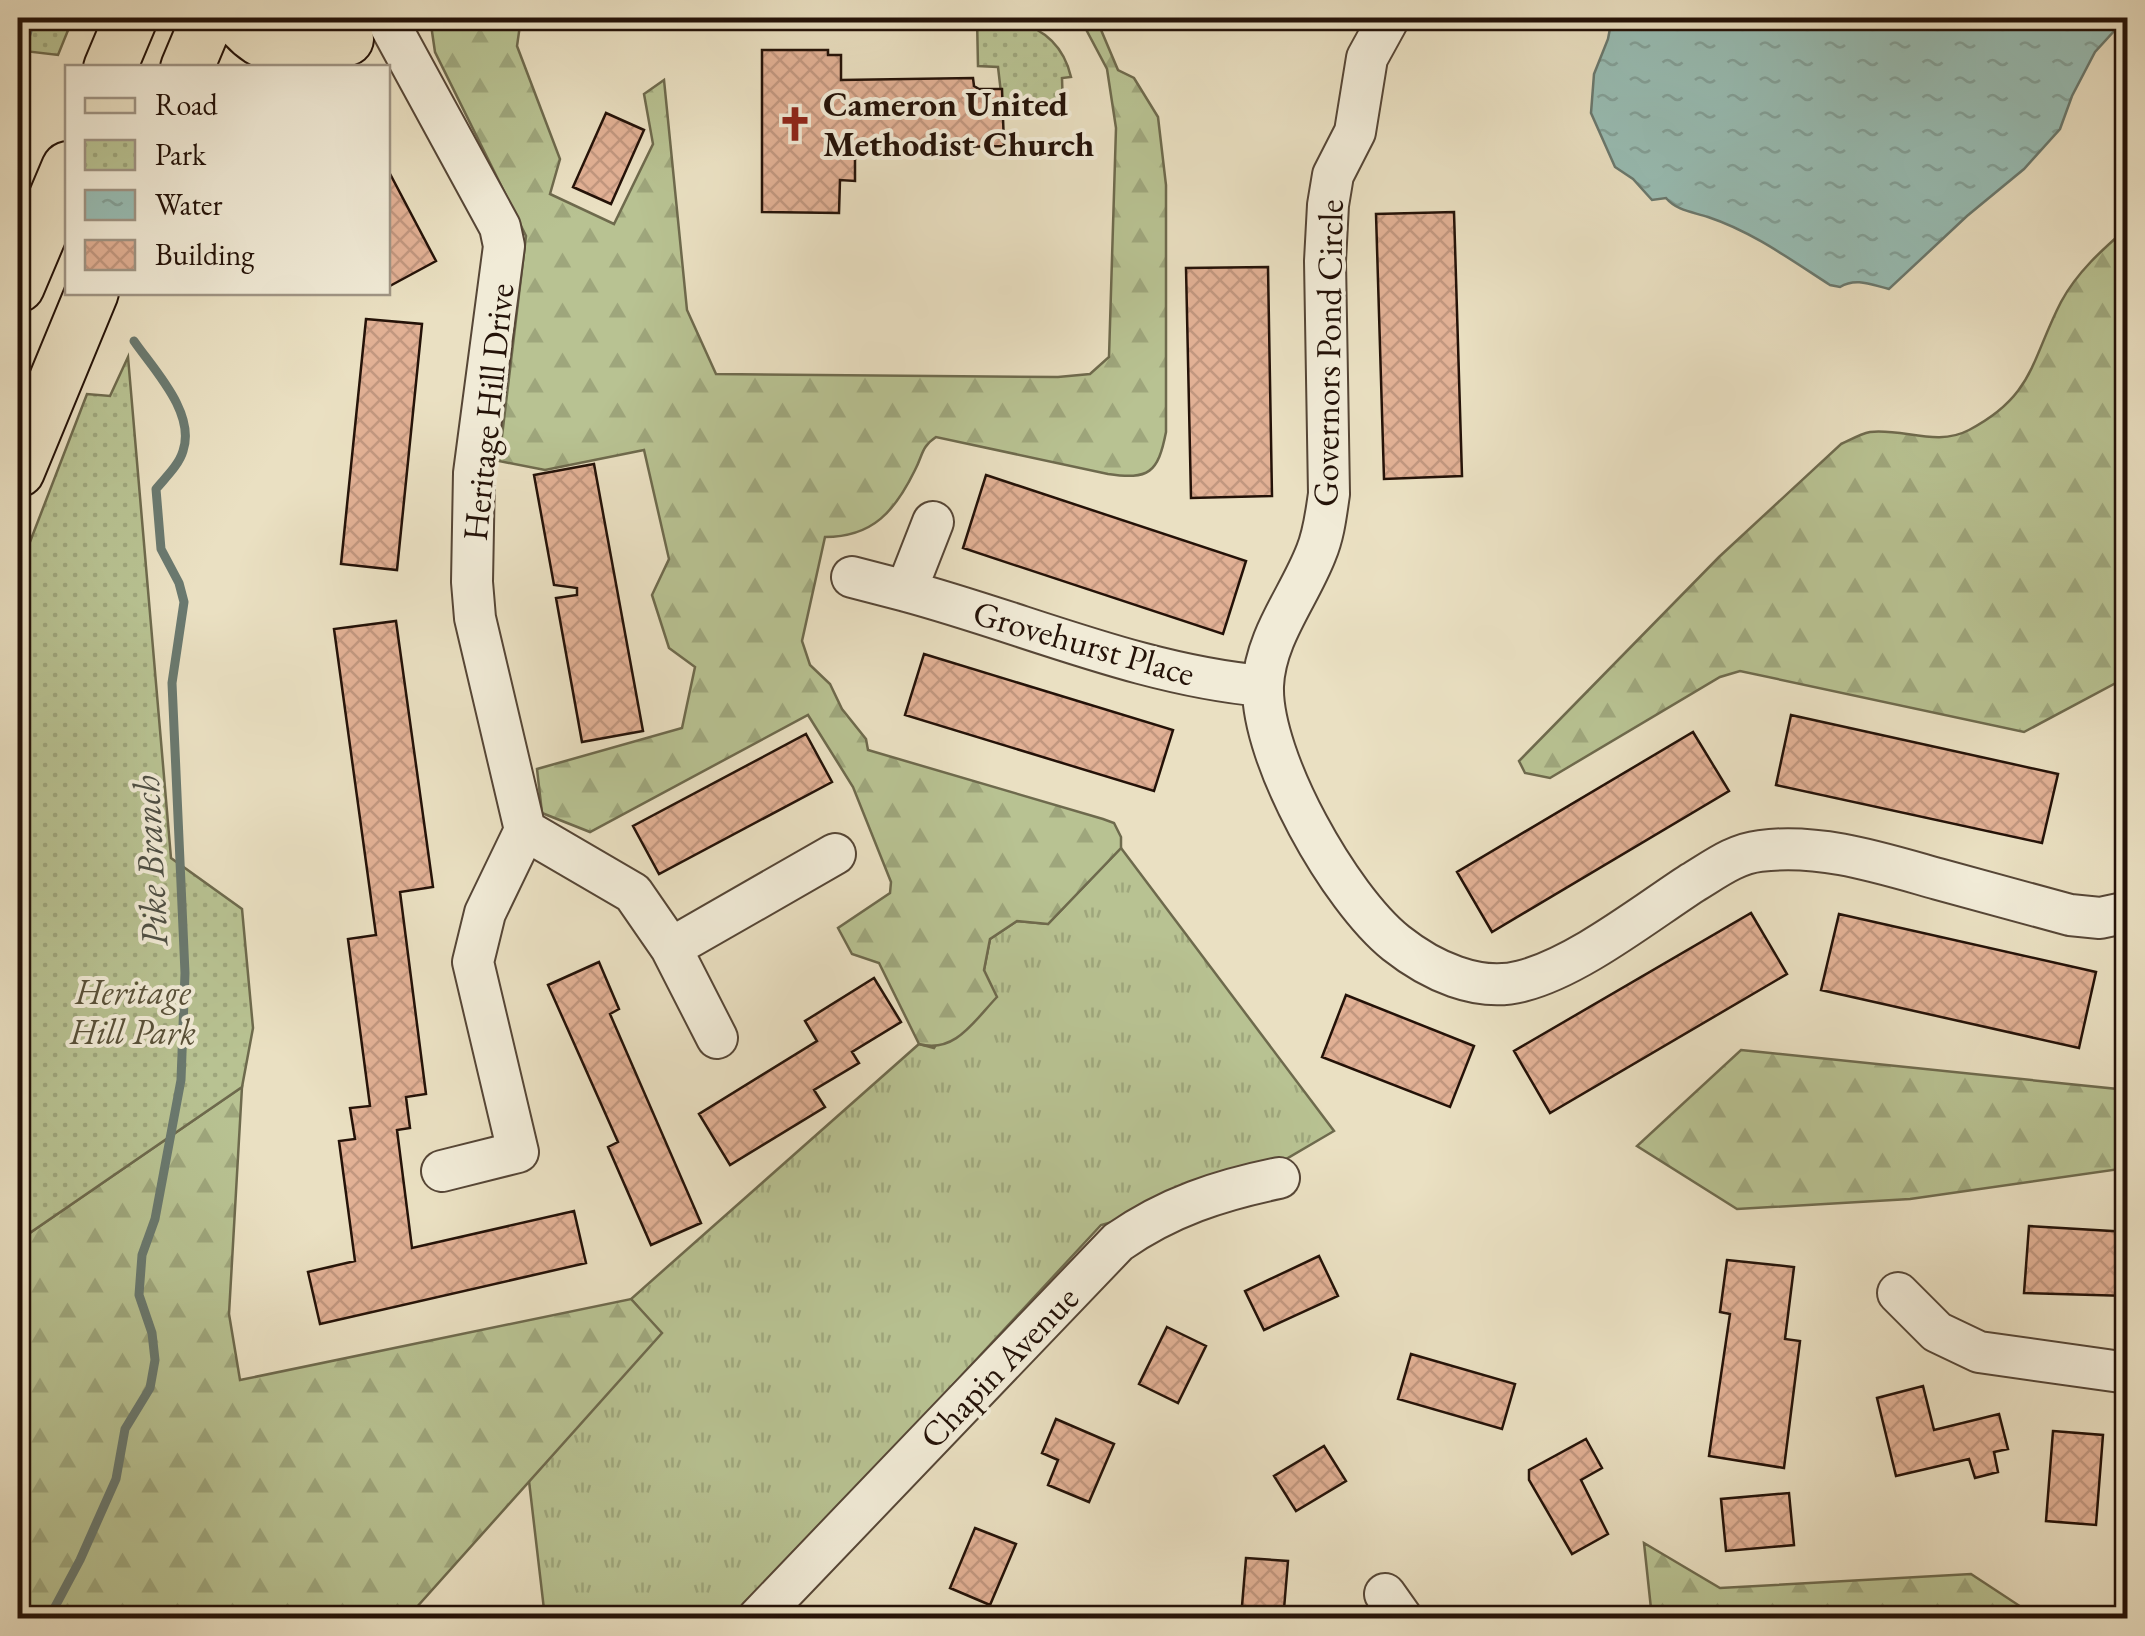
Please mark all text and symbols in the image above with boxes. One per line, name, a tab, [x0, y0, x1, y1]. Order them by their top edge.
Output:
legend	[65, 65, 390, 295]
place label: Cameron United Methodist Church	[823, 81, 1094, 166]
text: Road	[155, 85, 219, 124]
church icon: Cameron United Methodist Church	[776, 105, 814, 143]
text: Park	[155, 135, 207, 174]
text: Water	[155, 185, 223, 224]
street label: Governors Pond Circle	[1302, 199, 1353, 507]
text: Building	[155, 235, 255, 274]
street label: Heritage Hill Drive	[452, 281, 523, 543]
street label: Grovehurst Place	[968, 589, 1200, 696]
water label: Pike Branch	[121, 774, 178, 948]
park label: Heritage Hill Park	[69, 969, 196, 1054]
street label: Chapin Avenue	[910, 1276, 1088, 1458]

